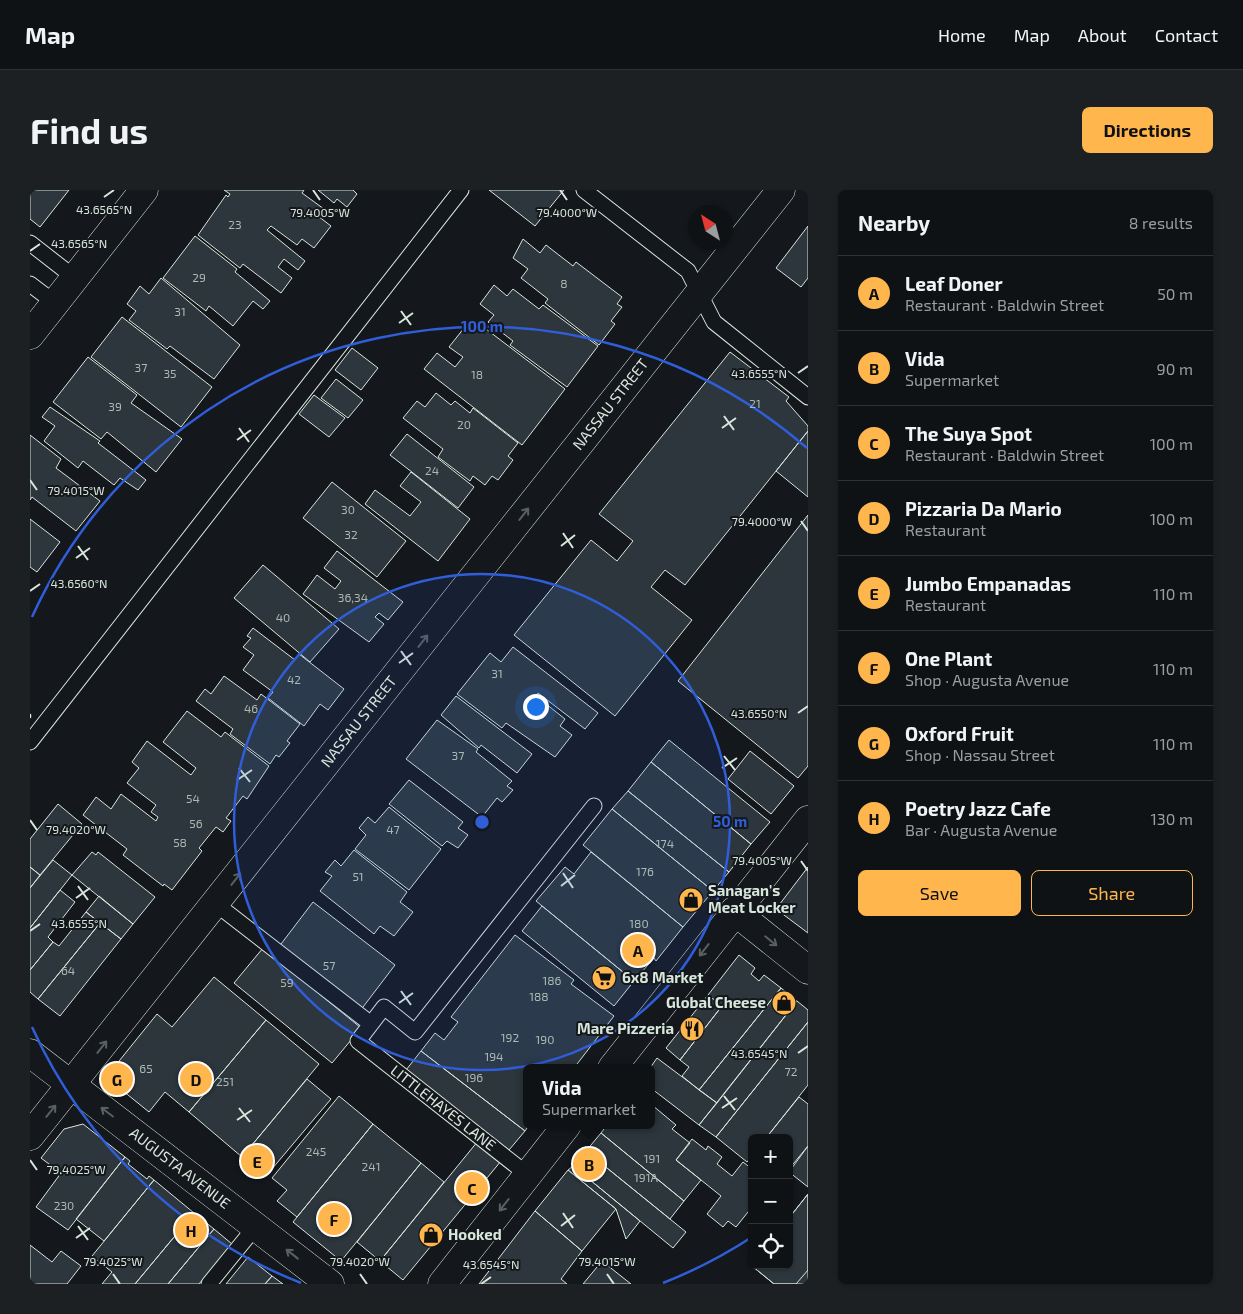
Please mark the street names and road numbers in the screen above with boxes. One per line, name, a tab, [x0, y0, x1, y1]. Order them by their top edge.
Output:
street label: NASSAU STREET	[568, 354, 652, 453]
street label: NASSAU STREET	[316, 672, 400, 770]
street label: LITTLEHAYES LANE	[387, 1061, 500, 1154]
street label: AUGUSTA AVENUE	[126, 1123, 234, 1212]

